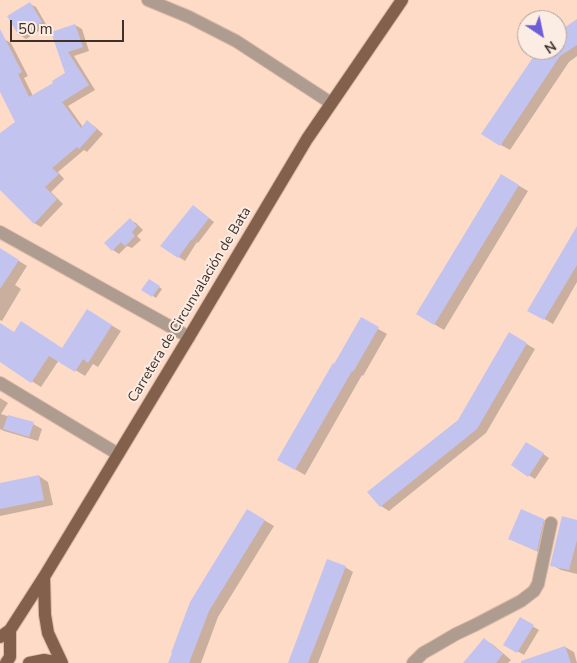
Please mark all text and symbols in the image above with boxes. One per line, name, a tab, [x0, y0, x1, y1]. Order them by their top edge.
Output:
scale bar	[12, 10, 126, 42]
north arrow	[517, 10, 567, 60]
text: 50 m	[18, 19, 53, 39]
text: N	[540, 36, 560, 58]
street label: Carretera de Circunvalación de Bata	[125, 204, 255, 406]

